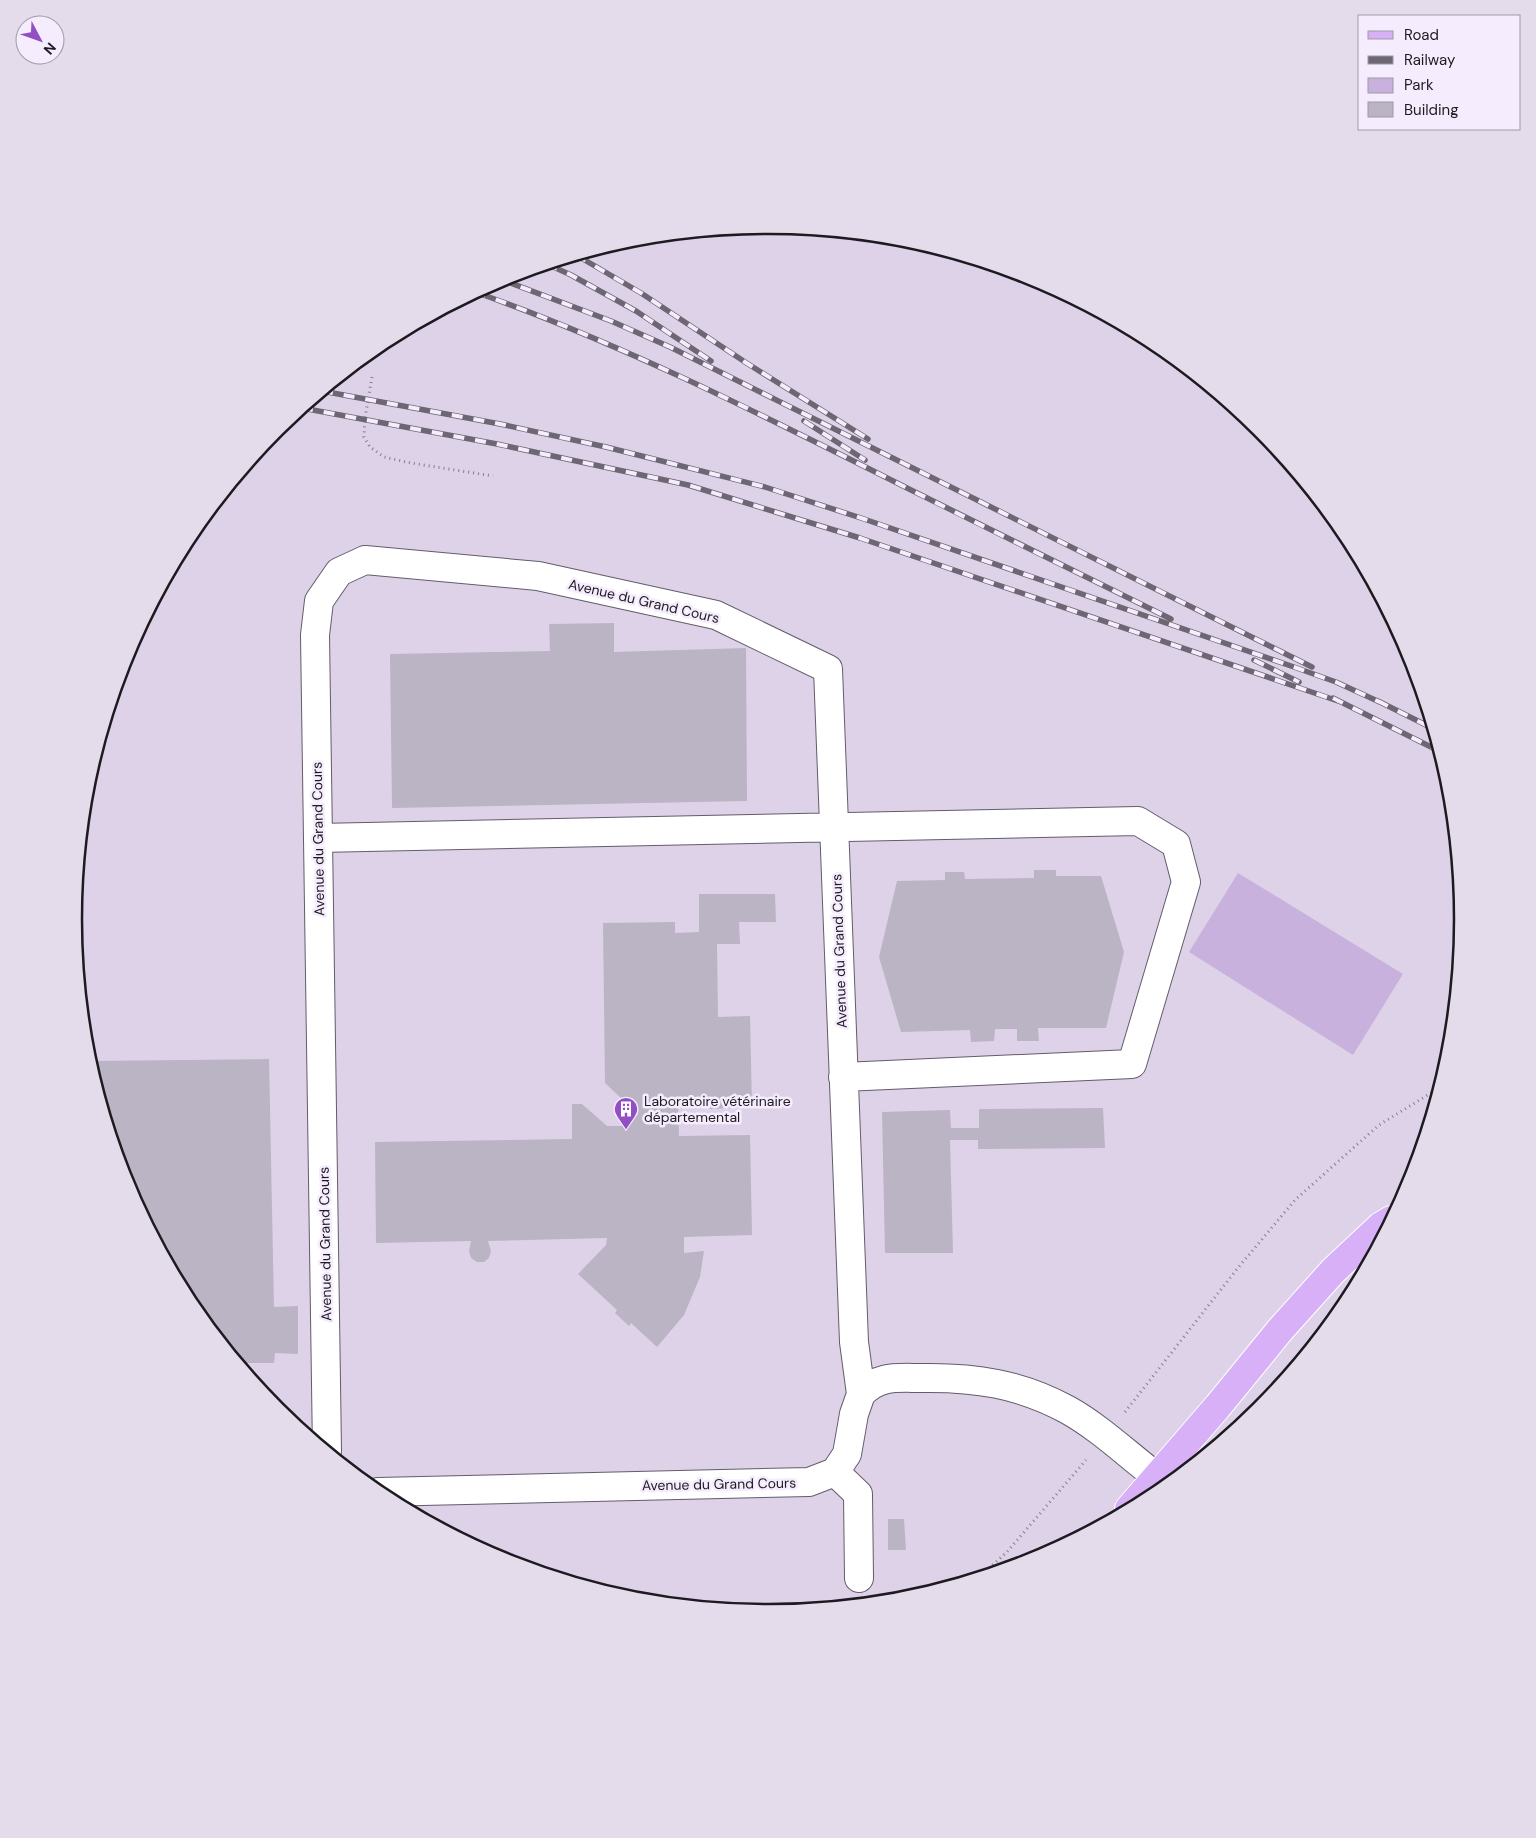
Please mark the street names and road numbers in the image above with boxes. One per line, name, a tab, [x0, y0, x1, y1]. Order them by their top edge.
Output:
street label: Avenue du Grand Cours	[567, 575, 721, 627]
street label: Avenue du Grand Cours	[308, 762, 328, 916]
street label: Avenue du Grand Cours	[827, 874, 851, 1028]
street label: Avenue du Grand Cours	[315, 1167, 335, 1321]
street label: Avenue du Grand Cours	[642, 1474, 796, 1494]

